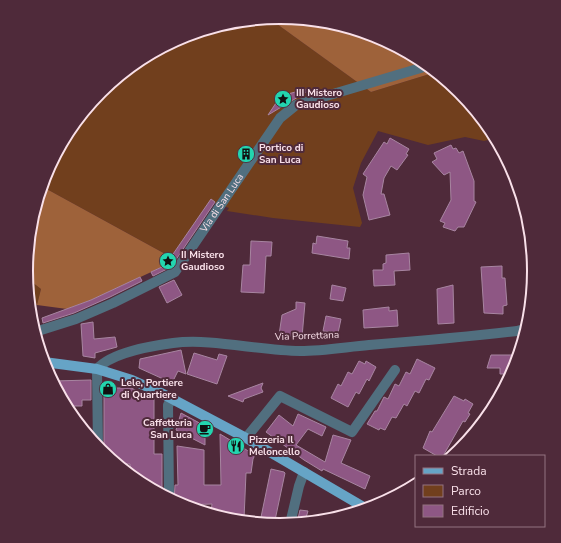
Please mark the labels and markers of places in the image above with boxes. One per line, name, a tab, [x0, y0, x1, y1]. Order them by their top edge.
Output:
place label: III Mistero Gaudioso	[296, 86, 342, 112]
place icon: III Mistero Gaudioso	[273, 89, 293, 109]
place label: Portico di San Luca	[259, 141, 303, 167]
building icon: Portico di San Luca	[236, 144, 256, 164]
place label: II Mistero Gaudioso	[181, 248, 225, 274]
place icon: II Mistero Gaudioso	[158, 251, 178, 271]
place label: Lele, Portiere di Quartiere	[121, 376, 184, 402]
shop icon: Lele, Portiere di Quartiere	[98, 379, 118, 399]
place label: Caffetteria San Luca	[143, 416, 192, 442]
cafe icon: Caffetteria San Luca	[195, 419, 215, 439]
place label: Pizzeria Il Meloncello	[249, 433, 300, 459]
restaurant icon: Pizzeria Il Meloncello	[226, 436, 246, 456]

